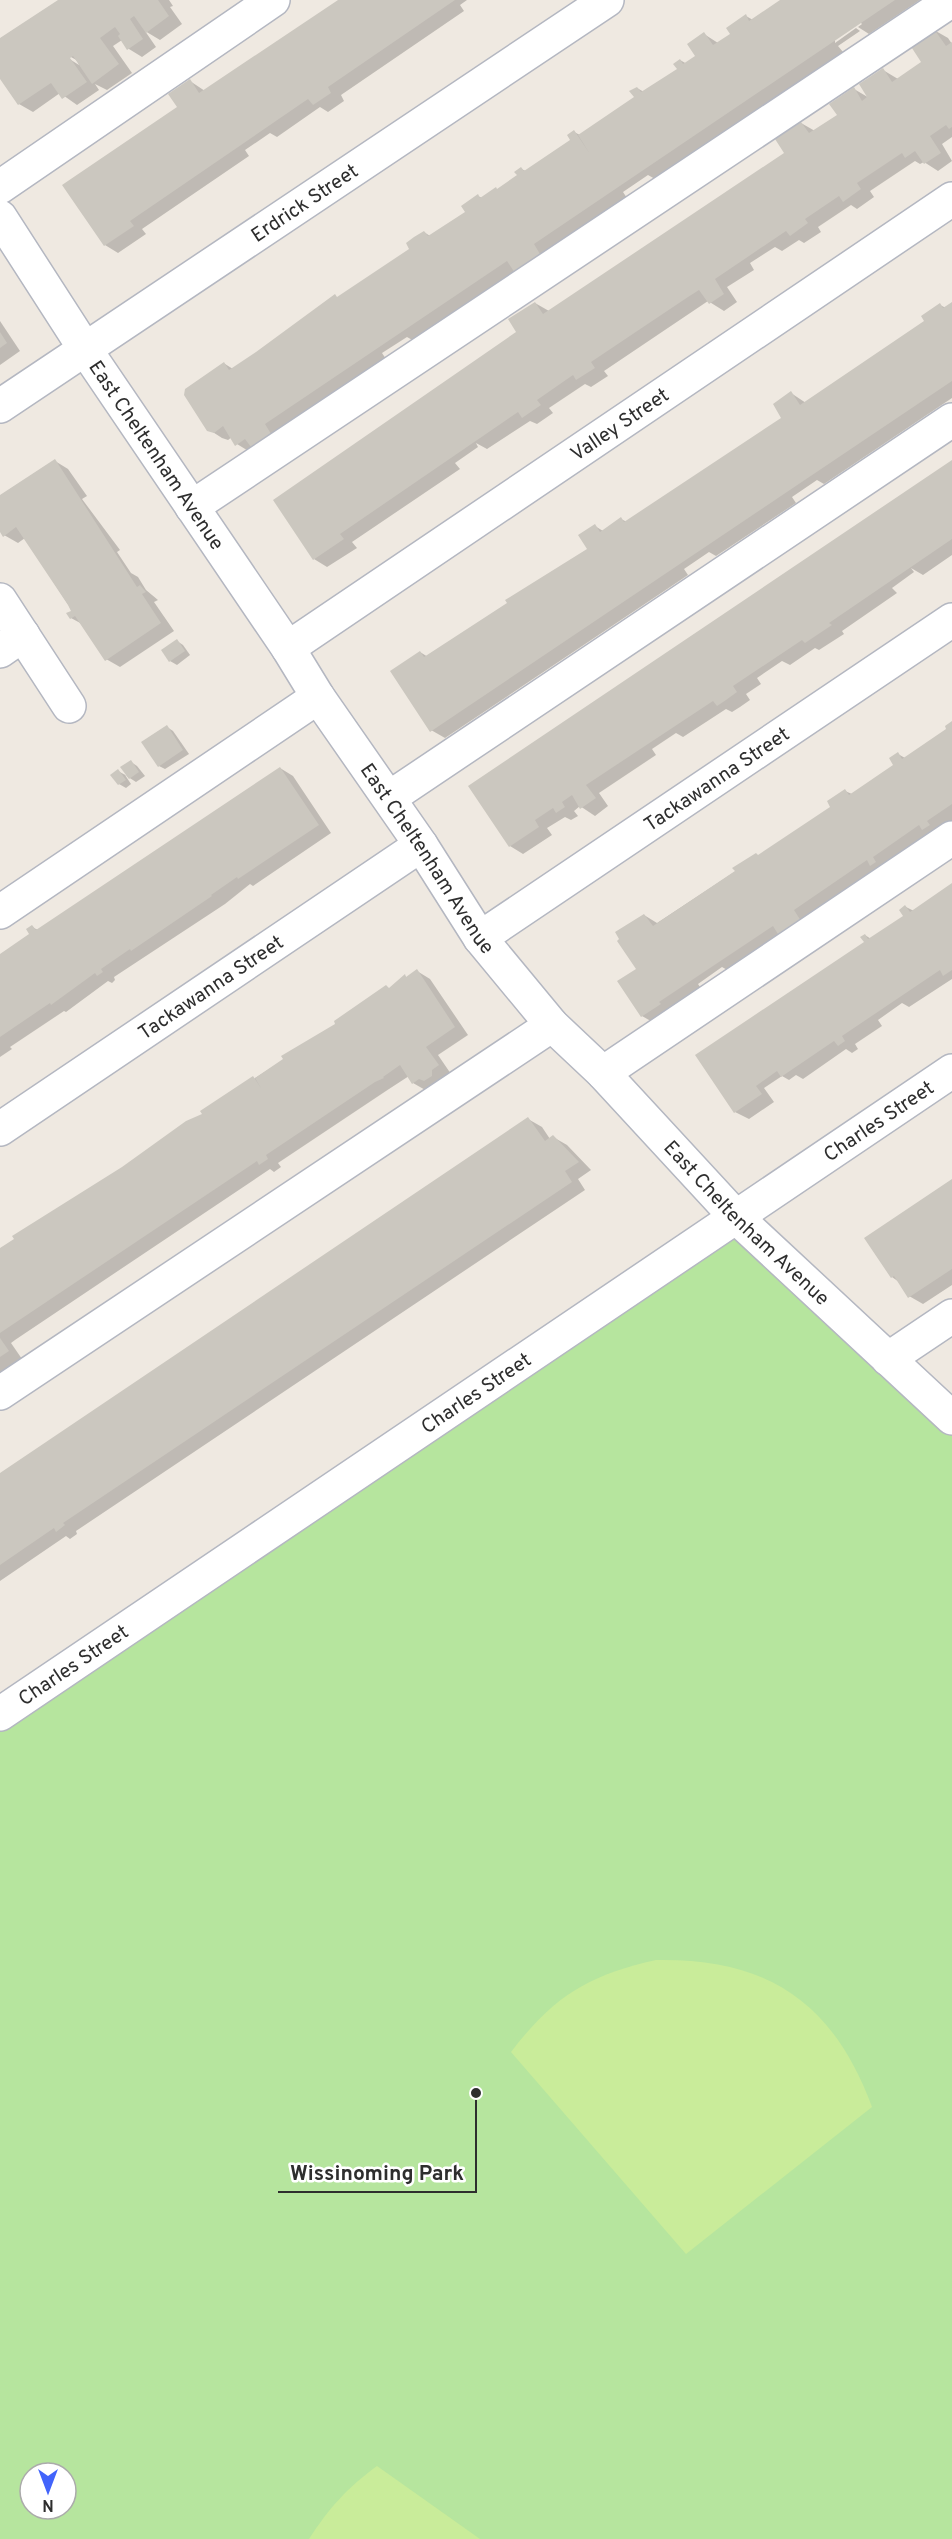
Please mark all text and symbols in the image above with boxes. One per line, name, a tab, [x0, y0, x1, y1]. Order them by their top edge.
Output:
street label: Erdrick Street	[247, 159, 364, 249]
street label: East Cheltenham Avenue	[82, 356, 229, 556]
street label: Valley Street	[566, 383, 675, 468]
street label: Tackawanna Street	[640, 722, 795, 839]
street label: East Cheltenham Avenue	[353, 759, 499, 960]
street label: Tackawanna Street	[134, 930, 289, 1047]
street label: Charles Street	[819, 1076, 940, 1169]
street label: East Cheltenham Avenue	[657, 1136, 834, 1312]
street label: Charles Street	[417, 1348, 537, 1441]
street label: Charles Street	[14, 1620, 134, 1713]
callout: Wissinoming Park	[278, 2153, 476, 2192]
text: Wissinoming Park	[290, 2161, 464, 2188]
north arrow	[18, 2461, 78, 2521]
text: N	[42, 2494, 54, 2514]

